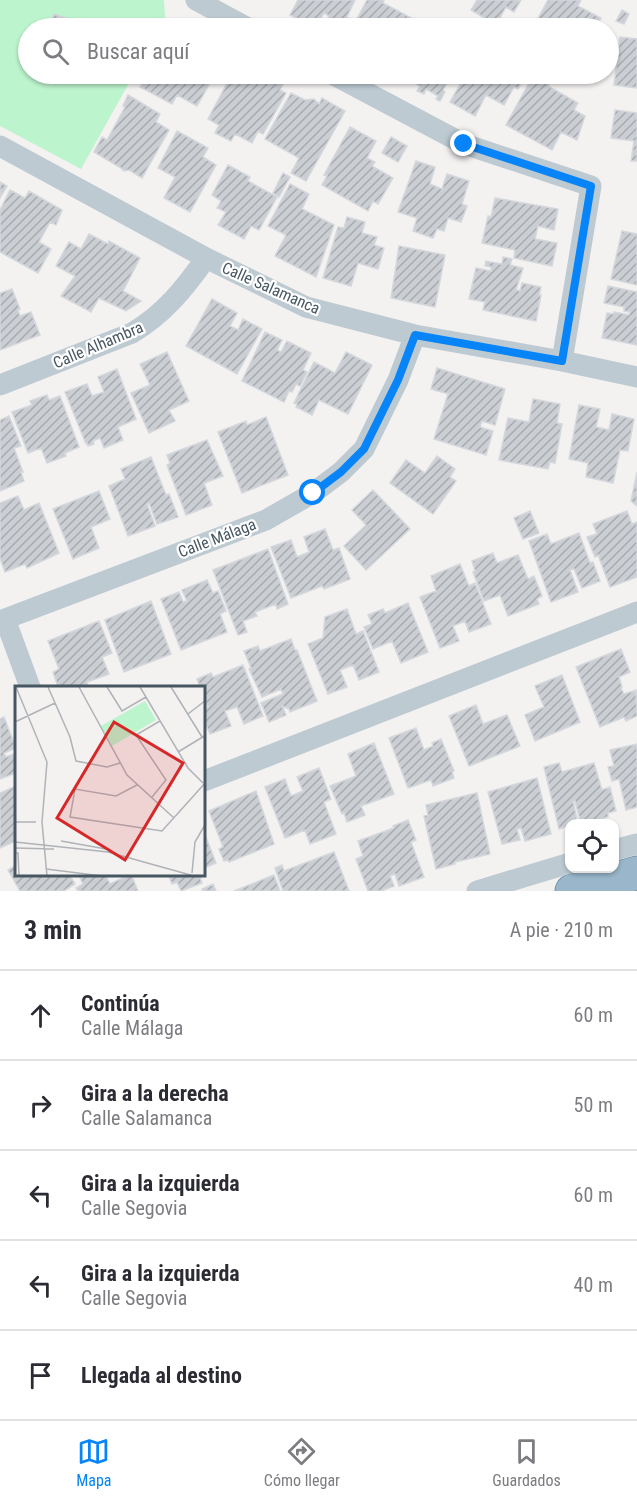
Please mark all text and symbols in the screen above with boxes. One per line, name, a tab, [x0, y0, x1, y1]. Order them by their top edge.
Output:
search box	[18, 18, 619, 84]
icon: search	[39, 35, 72, 68]
text: Buscar aquí	[87, 39, 190, 64]
route end	[450, 130, 476, 156]
street label: Calle Salamanca	[219, 258, 323, 318]
street label: Calle Alhambra	[50, 318, 146, 372]
route start	[299, 479, 325, 505]
street label: Calle Málaga	[175, 514, 259, 562]
inset map	[15, 686, 206, 876]
map controls	[565, 819, 619, 873]
button: locate	[565, 819, 619, 873]
text: 3 min	[24, 915, 82, 945]
text: A pie · 210 m	[510, 918, 613, 942]
text: Continúa	[81, 991, 160, 1016]
icon: ahead	[24, 999, 57, 1032]
text: 60 m	[574, 1003, 613, 1027]
text: Calle Málaga	[81, 1016, 183, 1040]
text: Gira a la derecha	[81, 1081, 229, 1106]
icon: right	[24, 1089, 57, 1122]
text: 50 m	[574, 1093, 613, 1117]
text: Calle Salamanca	[81, 1106, 212, 1130]
text: Gira a la izquierda	[81, 1171, 240, 1196]
icon: left	[24, 1179, 57, 1212]
text: 60 m	[574, 1183, 613, 1207]
text: Calle Segovia	[81, 1196, 187, 1220]
text: Gira a la izquierda	[81, 1261, 240, 1286]
icon: left	[24, 1269, 57, 1302]
text: 40 m	[574, 1273, 613, 1297]
text: Calle Segovia	[81, 1286, 187, 1310]
icon: arrive	[24, 1359, 57, 1392]
text: Llegada al destino	[81, 1363, 242, 1388]
tab: Mapa	[76, 1435, 111, 1490]
tab: Cómo llegar	[264, 1435, 340, 1490]
tab: Guardados	[492, 1435, 561, 1490]

